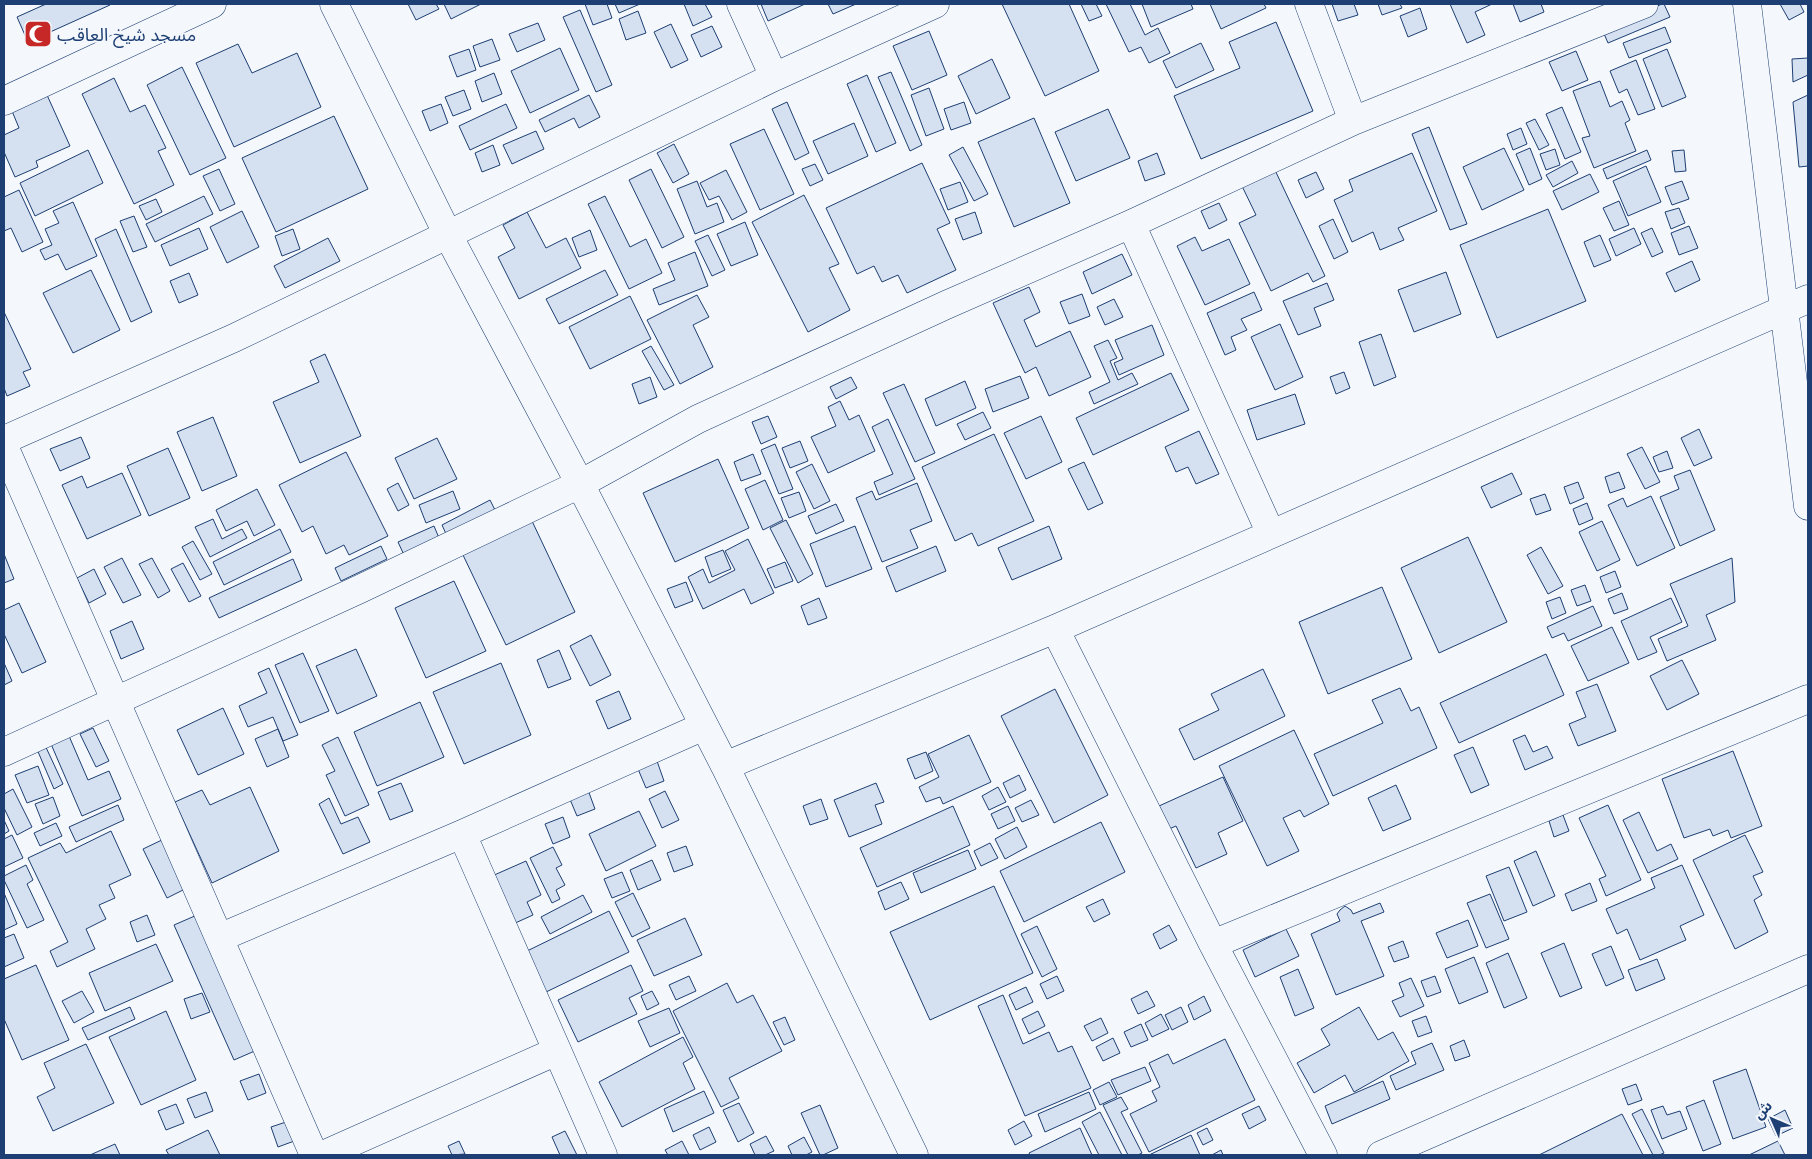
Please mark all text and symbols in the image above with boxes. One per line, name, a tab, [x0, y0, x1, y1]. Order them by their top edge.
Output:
mosque icon: مسجد شيخ العاقب	[23, 19, 53, 49]
place label: مسجد شيخ العاقب	[57, 23, 196, 48]
north arrow	[1747, 1094, 1797, 1144]
text: ش	[1750, 1097, 1776, 1123]

